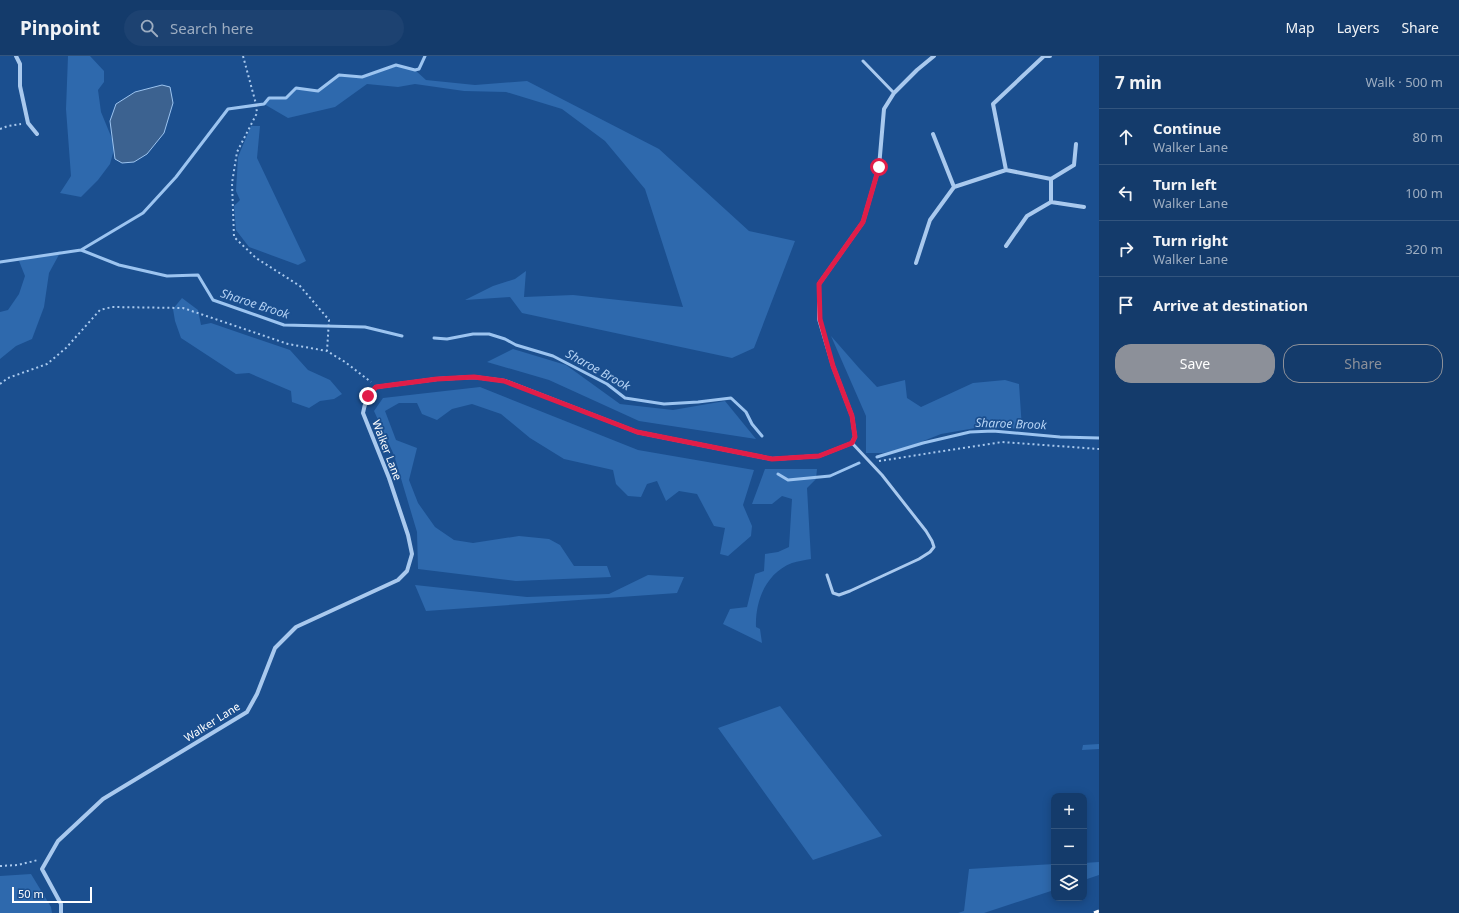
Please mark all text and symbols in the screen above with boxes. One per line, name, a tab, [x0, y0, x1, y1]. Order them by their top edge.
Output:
search box	[124, 10, 404, 46]
text: Pinpoint	[20, 15, 100, 41]
icon: search	[138, 17, 160, 39]
text: Search here	[170, 18, 253, 38]
text: Map	[1286, 18, 1315, 37]
text: Layers	[1337, 18, 1379, 37]
text: Share	[1401, 18, 1439, 37]
text: 7 min	[1115, 71, 1162, 94]
text: Walk · 500 m	[1365, 73, 1443, 91]
text: Continue	[1153, 118, 1221, 138]
icon: ahead	[1115, 126, 1137, 148]
text: 80 m	[1413, 128, 1443, 146]
text: Walker Lane	[1153, 138, 1228, 156]
route start	[870, 158, 888, 176]
text: Turn left	[1153, 174, 1217, 194]
icon: left	[1115, 182, 1137, 204]
text: 100 m	[1405, 184, 1443, 202]
text: Walker Lane	[1153, 194, 1228, 212]
text: Turn right	[1153, 230, 1228, 250]
icon: right	[1115, 238, 1137, 260]
text: 320 m	[1405, 240, 1443, 258]
text: Walker Lane	[1153, 250, 1228, 268]
water label: Sharoe Brook	[219, 284, 293, 323]
icon: arrive	[1115, 294, 1137, 316]
text: Arrive at destination	[1153, 295, 1308, 315]
button: Save	[1115, 344, 1275, 383]
button: Share	[1283, 344, 1443, 383]
water label: Sharoe Brook	[563, 345, 635, 395]
route end	[359, 387, 377, 405]
water label: Sharoe Brook	[975, 414, 1048, 433]
street label: Walker Lane	[369, 418, 406, 482]
street label: Walker Lane	[181, 698, 243, 745]
map controls	[1051, 793, 1087, 901]
button: +	[1051, 793, 1087, 829]
button: −	[1051, 829, 1087, 865]
button: layers	[1051, 865, 1087, 901]
scale bar	[12, 885, 92, 904]
text: 50 m	[18, 886, 44, 901]

